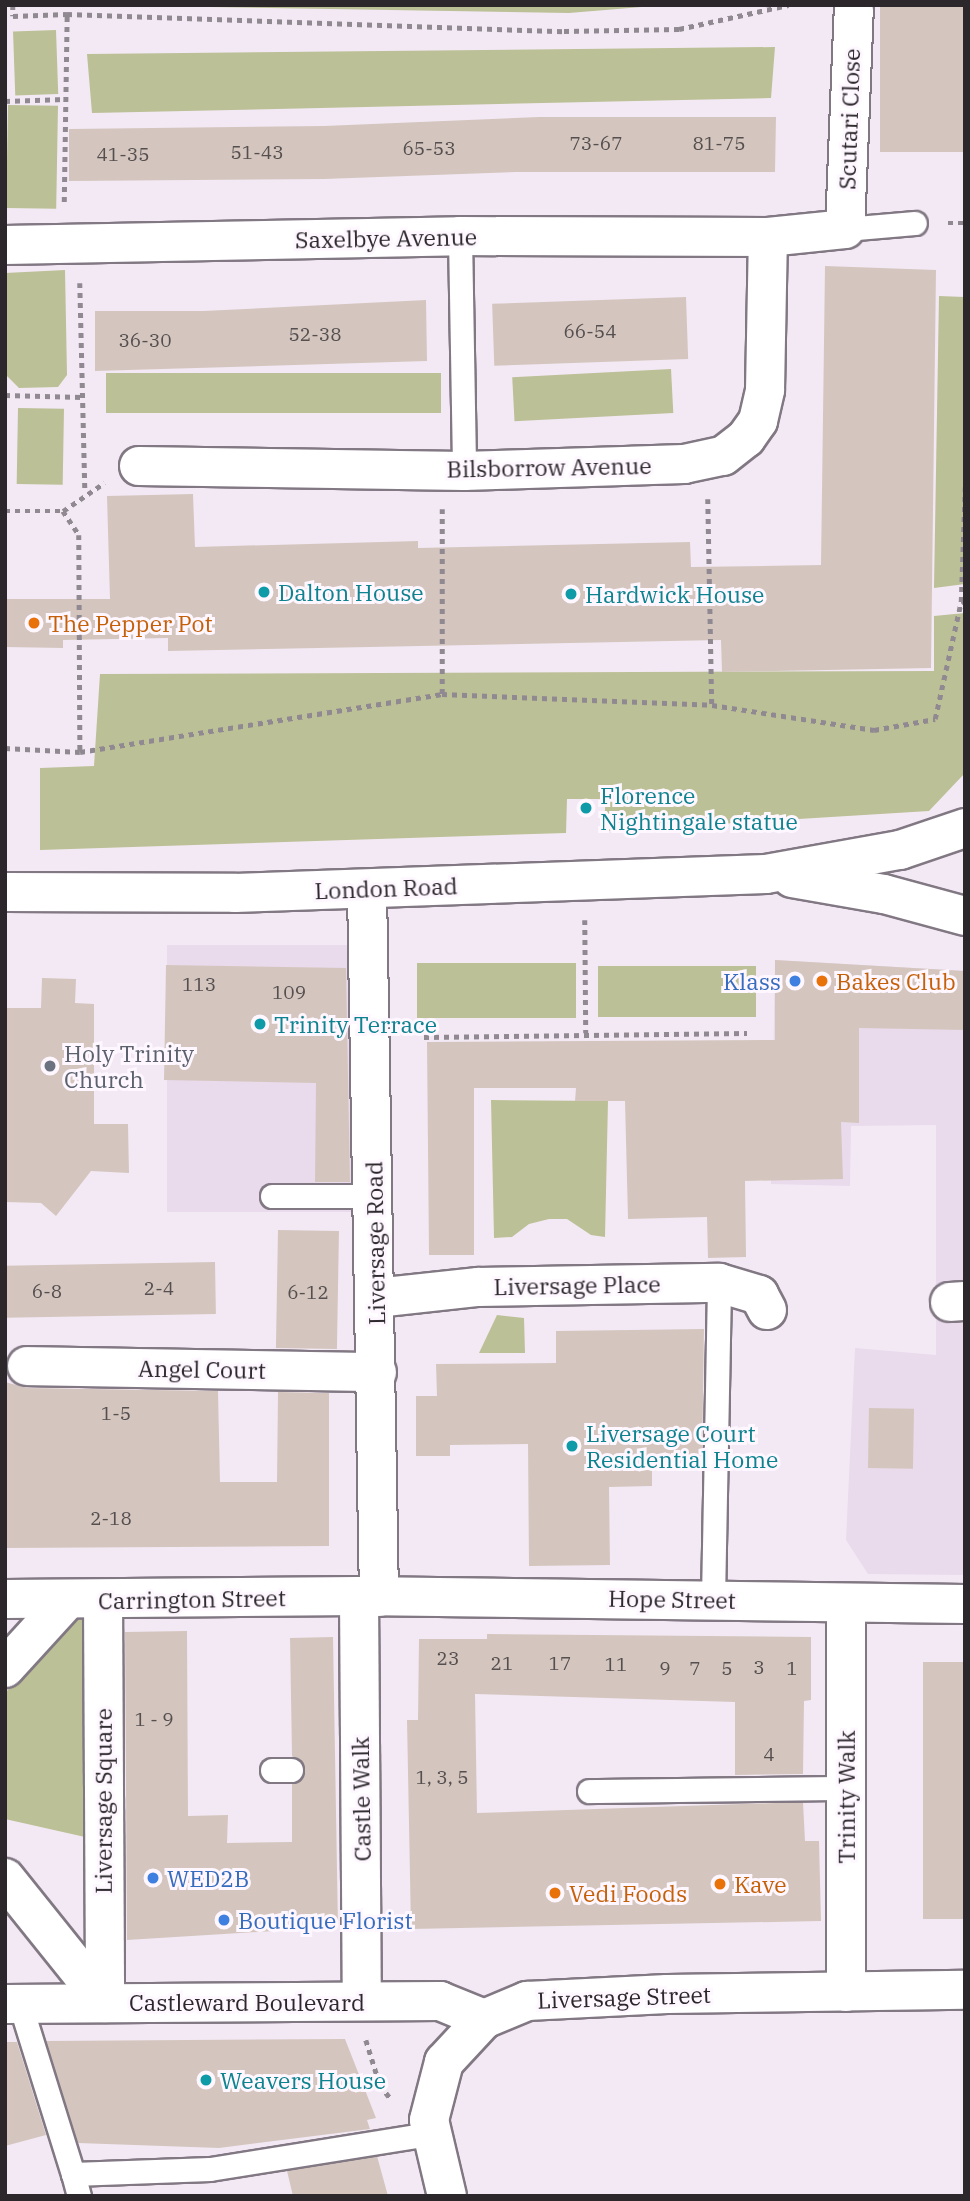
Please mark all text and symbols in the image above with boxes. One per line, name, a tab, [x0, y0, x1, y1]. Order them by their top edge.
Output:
street label: Scutari Close	[833, 48, 865, 190]
house number: 73-67	[569, 133, 623, 155]
house number: 81-75	[692, 133, 746, 155]
house number: 65-53	[402, 138, 456, 160]
house number: 51-43	[230, 142, 284, 164]
house number: 41-35	[96, 144, 150, 166]
street label: Saxelbye Avenue	[295, 223, 477, 253]
house number: 66-54	[563, 321, 617, 343]
house number: 52-38	[288, 324, 342, 346]
house number: 36-30	[118, 330, 172, 352]
street label: Bilsborrow Avenue	[446, 451, 652, 483]
place label: Dalton House	[278, 578, 424, 606]
place label: Hardwick House	[585, 580, 764, 608]
marker: Dalton House	[256, 584, 272, 600]
marker: Hardwick House	[563, 586, 579, 602]
place label: The Pepper Pot	[48, 609, 213, 637]
marker: The Pepper Pot	[26, 615, 42, 631]
place label: Florence Nightingale statue	[600, 781, 798, 835]
marker: Florence Nightingale statue	[578, 800, 594, 816]
street label: London Road	[314, 872, 458, 904]
place label: Klass	[723, 967, 781, 995]
place label: Bakes Club	[836, 967, 956, 995]
marker: Klass	[787, 973, 803, 989]
marker: Bakes Club	[814, 973, 830, 989]
house number: 113	[182, 974, 216, 996]
house number: 109	[272, 982, 306, 1004]
place label: Trinity Terrace	[274, 1010, 437, 1038]
marker: Trinity Terrace	[252, 1016, 268, 1032]
place label: Holy Trinity Church	[64, 1039, 194, 1093]
marker: Holy Trinity Church	[42, 1058, 58, 1074]
street label: Liversage Road	[360, 1161, 390, 1325]
street label: Liversage Place	[493, 1270, 661, 1300]
house number: 2-4	[144, 1278, 174, 1300]
house number: 6-8	[32, 1281, 62, 1303]
house number: 6-12	[287, 1282, 329, 1304]
street label: Angel Court	[138, 1354, 266, 1384]
house number: 1-5	[101, 1403, 131, 1425]
place label: Liversage Court Residential Home	[586, 1419, 778, 1473]
marker: Liversage Court Residential Home	[564, 1438, 580, 1454]
house number: 2-18	[90, 1508, 132, 1530]
street label: Carrington Street	[98, 1584, 286, 1614]
street label: Hope Street	[608, 1584, 736, 1614]
house number: 23	[437, 1648, 459, 1670]
house number: 21	[491, 1653, 513, 1675]
house number: 17	[549, 1653, 571, 1675]
house number: 11	[605, 1654, 627, 1676]
house number: 3	[753, 1657, 765, 1679]
house number: 9	[659, 1658, 671, 1680]
house number: 7	[689, 1658, 701, 1680]
house number: 5	[721, 1658, 733, 1680]
house number: 1	[786, 1658, 798, 1680]
street label: Liversage Square	[89, 1708, 117, 1894]
house number: 1 - 9	[134, 1709, 174, 1731]
street label: Trinity Walk	[832, 1730, 860, 1864]
street label: Castle Walk	[346, 1736, 376, 1862]
house number: 4	[763, 1744, 775, 1766]
house number: 1, 3, 5	[415, 1767, 469, 1789]
place label: WED2B	[167, 1864, 249, 1892]
marker: WED2B	[145, 1870, 161, 1886]
place label: Kave	[734, 1870, 787, 1898]
marker: Kave	[712, 1876, 728, 1892]
place label: Vedi Foods	[569, 1879, 687, 1907]
marker: Vedi Foods	[547, 1885, 563, 1901]
place label: Boutique Florist	[238, 1906, 413, 1934]
marker: Boutique Florist	[216, 1912, 232, 1928]
street label: Liversage Street	[537, 1980, 711, 2014]
street label: Castleward Boulevard	[129, 1988, 365, 2016]
place label: Weavers House	[220, 2066, 386, 2094]
marker: Weavers House	[198, 2072, 214, 2088]

